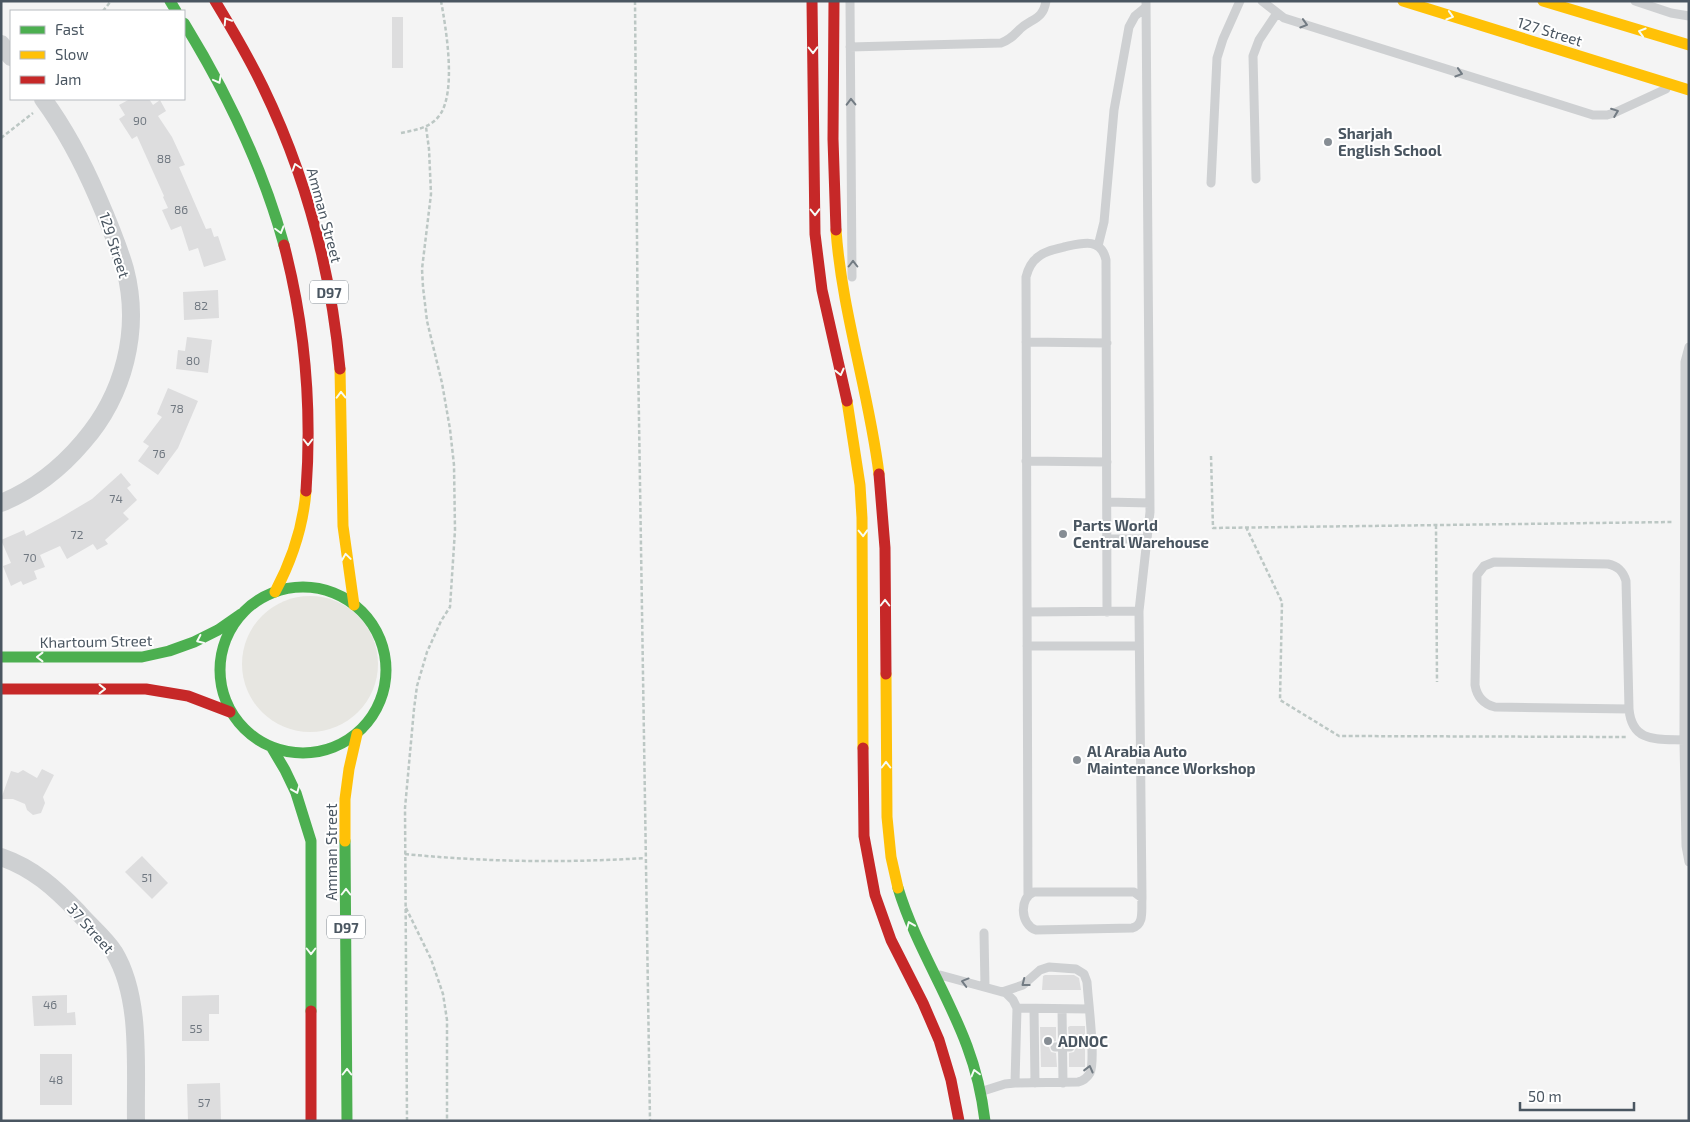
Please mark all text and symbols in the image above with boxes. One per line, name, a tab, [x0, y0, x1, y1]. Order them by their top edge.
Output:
legend	[10, 10, 185, 100]
one-way arrow	[1445, 10, 1453, 20]
street label: 127 Street	[1515, 13, 1585, 49]
one-way arrow	[224, 17, 234, 26]
one-way arrow	[1300, 19, 1308, 29]
text: Fast	[55, 20, 85, 38]
one-way arrow	[1638, 27, 1647, 37]
text: Slow	[55, 45, 89, 63]
one-way arrow	[808, 46, 818, 54]
one-way arrow	[1455, 67, 1463, 77]
text: Jam	[55, 70, 81, 88]
one-way arrow	[211, 75, 221, 84]
one-way arrow	[846, 97, 856, 105]
one-way arrow	[1610, 108, 1619, 118]
house number: 90	[133, 113, 147, 127]
place label: Sharjah English School	[1338, 124, 1442, 159]
marker: Sharjah English School	[1322, 136, 1334, 148]
house number: 88	[157, 151, 171, 165]
one-way arrow	[292, 164, 302, 172]
street label: Amman Street	[304, 166, 346, 265]
house number: 86	[174, 202, 188, 216]
one-way arrow	[810, 209, 820, 217]
street label: 129 Street	[96, 210, 134, 280]
one-way arrow	[274, 225, 285, 234]
one-way arrow	[848, 260, 858, 268]
road number: D97	[310, 280, 348, 304]
house number: 82	[194, 298, 208, 312]
house number: 80	[186, 353, 200, 367]
one-way arrow	[834, 368, 845, 377]
one-way arrow	[336, 390, 346, 398]
house number: 78	[170, 401, 184, 415]
one-way arrow	[303, 438, 313, 446]
house number: 76	[152, 446, 166, 460]
house number: 74	[109, 491, 123, 505]
place label: Parts World Central Warehouse	[1073, 516, 1209, 551]
house number: 72	[71, 527, 84, 541]
marker: Parts World Central Warehouse	[1057, 528, 1069, 540]
one-way arrow	[858, 530, 868, 537]
house number: 70	[23, 550, 37, 564]
one-way arrow	[341, 552, 352, 560]
one-way arrow	[880, 598, 890, 606]
street label: Khartoum Street	[39, 631, 153, 651]
one-way arrow	[196, 634, 205, 645]
one-way arrow	[36, 652, 44, 662]
one-way arrow	[99, 684, 107, 694]
place label: Al Arabia Auto Maintenance Workshop	[1087, 742, 1256, 777]
marker: Al Arabia Auto Maintenance Workshop	[1071, 754, 1083, 766]
one-way arrow	[881, 761, 891, 768]
one-way arrow	[290, 786, 300, 794]
street label: Amman Street	[322, 803, 340, 901]
house number: 51	[141, 870, 153, 884]
one-way arrow	[341, 888, 351, 896]
street label: 37 Street	[64, 899, 118, 957]
road number: D97	[327, 916, 365, 939]
one-way arrow	[906, 921, 916, 930]
one-way arrow	[306, 947, 316, 955]
one-way arrow	[961, 977, 969, 987]
one-way arrow	[1021, 977, 1030, 986]
house number: 46	[43, 997, 57, 1011]
house number: 55	[190, 1021, 202, 1035]
place label: ADNOC	[1058, 1032, 1108, 1050]
marker: ADNOC	[1042, 1035, 1054, 1047]
one-way arrow	[1083, 1064, 1094, 1073]
one-way arrow	[342, 1068, 352, 1076]
one-way arrow	[971, 1069, 981, 1078]
house number: 48	[49, 1072, 63, 1086]
scale bar	[1520, 1080, 1634, 1112]
text: 50 m	[1528, 1087, 1562, 1105]
house number: 57	[198, 1095, 210, 1109]

